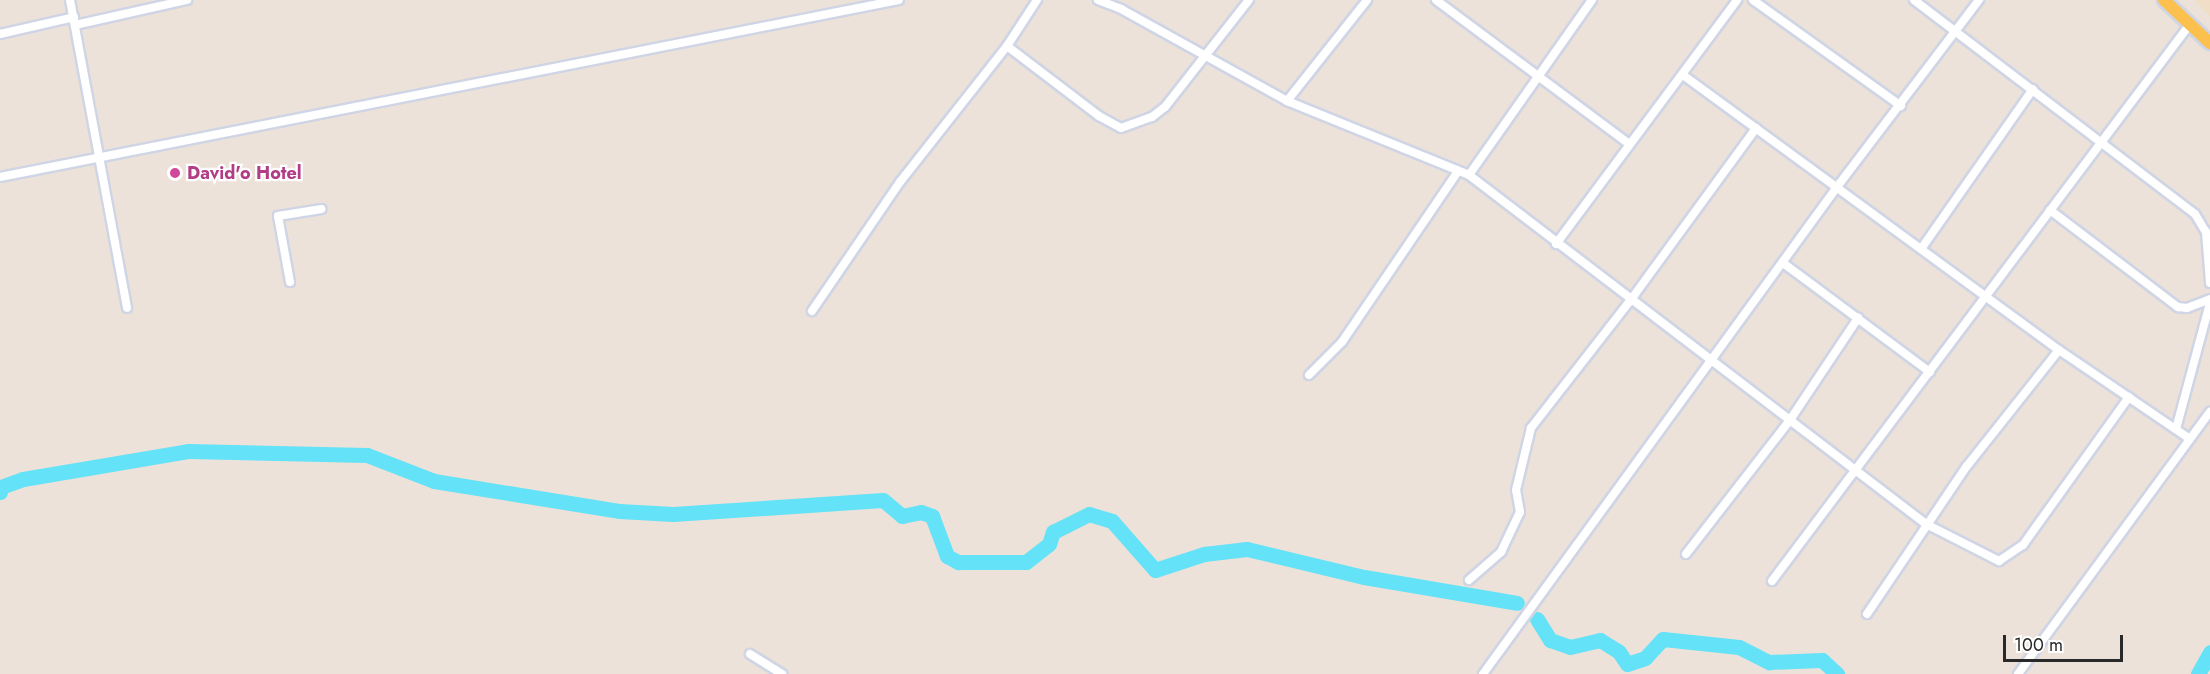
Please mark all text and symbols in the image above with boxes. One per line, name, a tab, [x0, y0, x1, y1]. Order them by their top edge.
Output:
place label: David'o Hotel	[187, 162, 302, 184]
marker: David'o Hotel	[168, 166, 182, 180]
scale bar	[2006, 623, 2126, 661]
text: 100 m	[2014, 632, 2063, 658]

